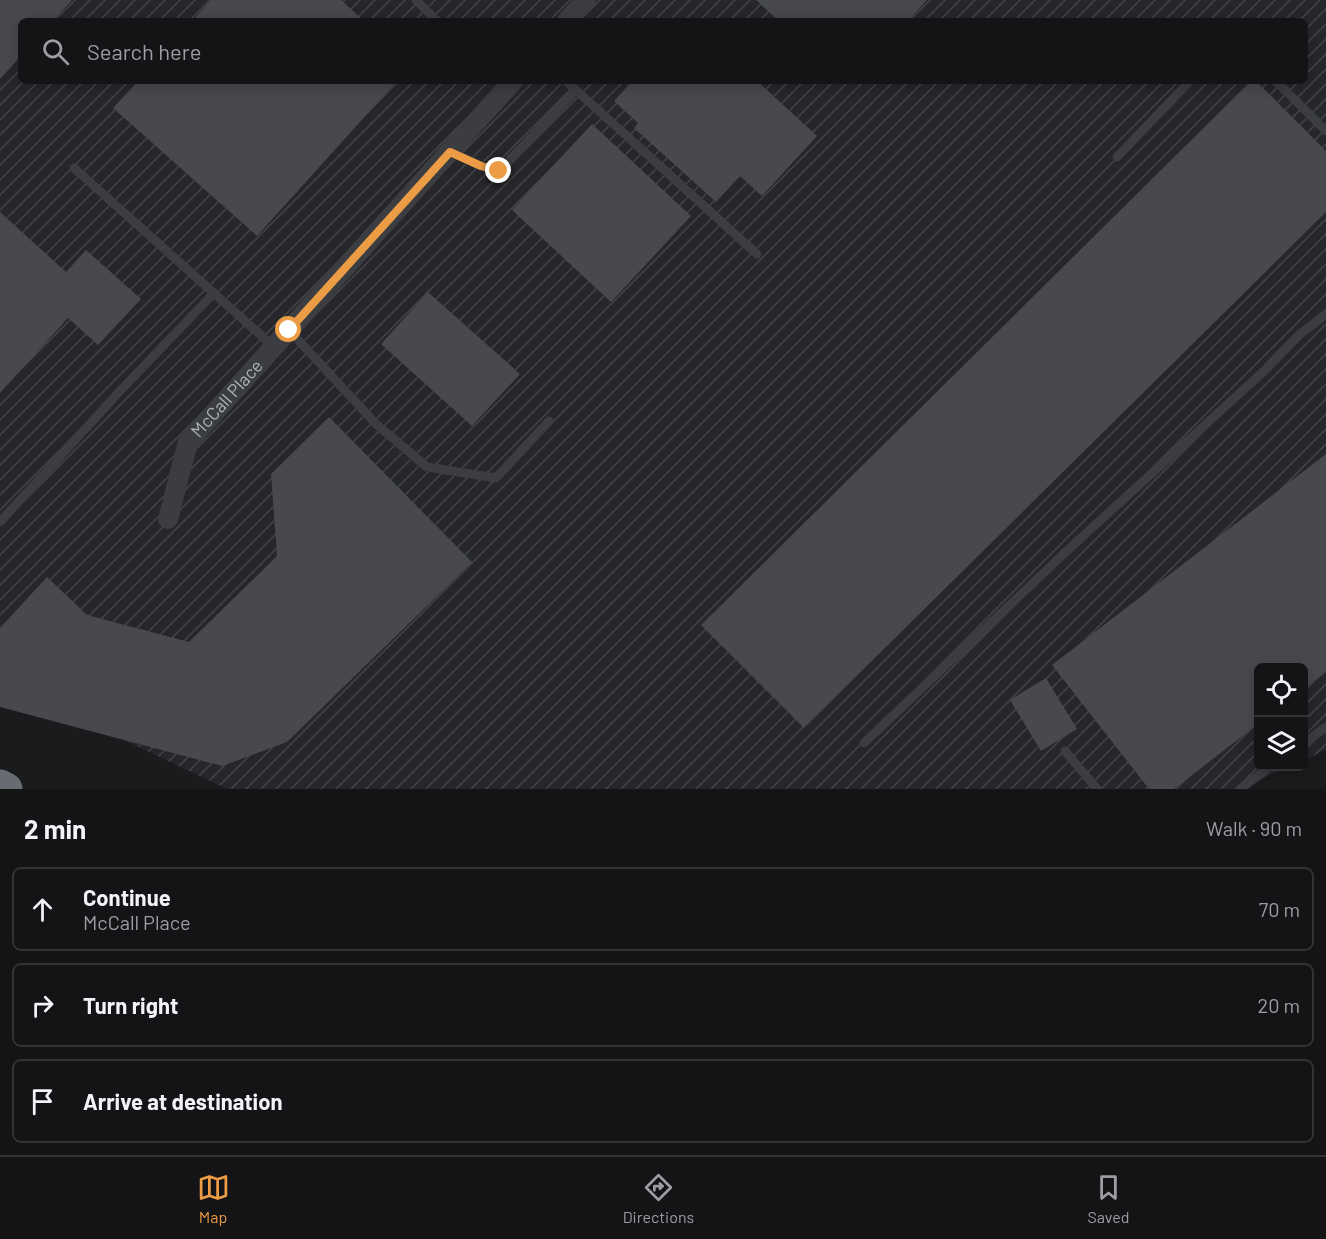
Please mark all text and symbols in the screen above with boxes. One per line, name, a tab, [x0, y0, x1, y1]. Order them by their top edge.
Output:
search box	[18, 18, 1308, 84]
icon: search	[39, 35, 72, 68]
text: Search here	[87, 38, 201, 64]
route end	[485, 157, 511, 183]
route start	[275, 316, 301, 342]
street label: McCall Place	[186, 354, 267, 441]
map controls	[1254, 663, 1308, 771]
button: locate	[1254, 663, 1308, 717]
button: layers	[1254, 717, 1308, 771]
text: 2 min	[24, 813, 86, 844]
text: Walk · 90 m	[1206, 816, 1302, 840]
text: Continue	[83, 884, 171, 910]
icon: ahead	[26, 893, 59, 926]
text: 70 m	[1259, 897, 1300, 921]
text: McCall Place	[83, 910, 191, 934]
icon: right	[26, 989, 59, 1022]
text: Turn right	[83, 992, 178, 1018]
text: 20 m	[1257, 993, 1300, 1017]
icon: arrive	[26, 1085, 59, 1118]
text: Arrive at destination	[83, 1088, 282, 1114]
tab: Map	[197, 1171, 230, 1226]
tab: Directions	[623, 1171, 694, 1226]
tab: Saved	[1087, 1171, 1129, 1226]

